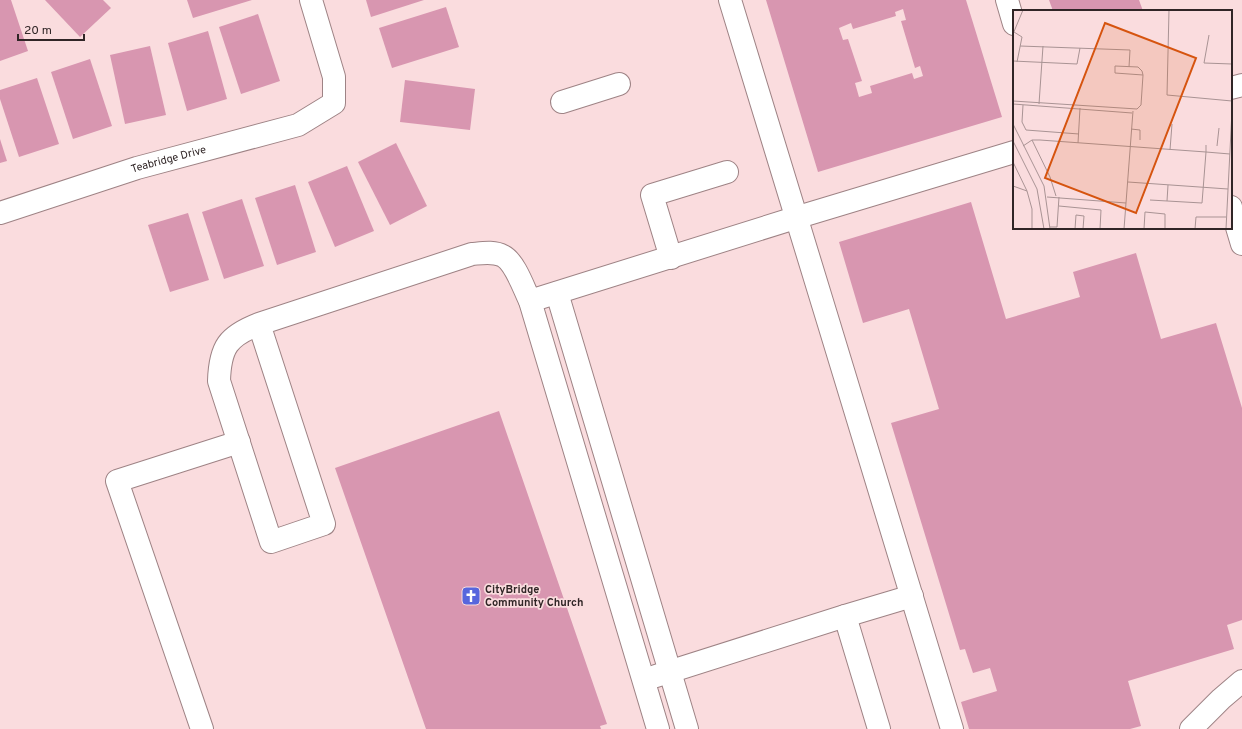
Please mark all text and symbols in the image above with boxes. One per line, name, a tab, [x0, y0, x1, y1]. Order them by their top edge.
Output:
inset map	[1013, 10, 1232, 229]
scale bar	[18, 16, 84, 42]
text: 20 m	[24, 23, 52, 39]
street label: Teabridge Drive	[129, 143, 208, 176]
place label: CityBridge Community Church	[485, 583, 584, 610]
church icon: CityBridge Community Church	[460, 585, 482, 607]

